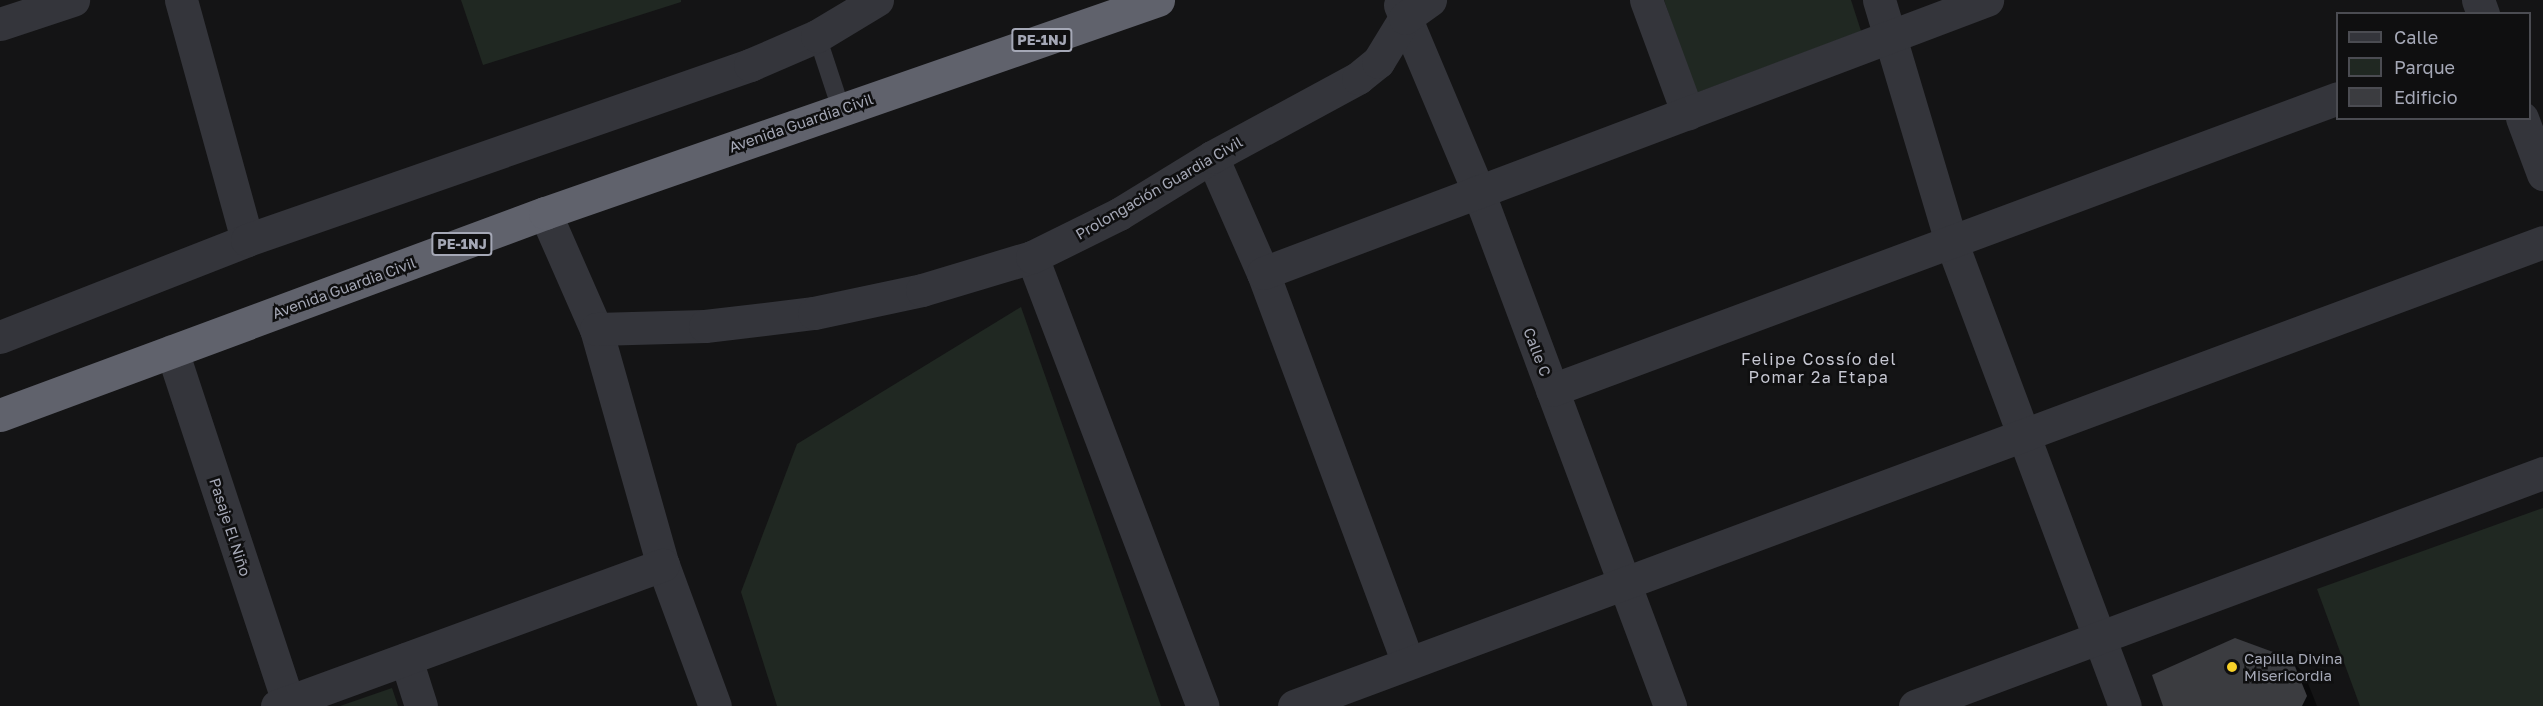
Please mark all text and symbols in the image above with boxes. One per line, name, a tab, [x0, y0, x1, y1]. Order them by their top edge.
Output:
legend	[2336, 12, 2531, 120]
text: Calle	[2394, 26, 2438, 48]
road number: PE-1NJ	[1010, 29, 1074, 51]
text: Parque	[2394, 56, 2455, 78]
text: Edificio	[2394, 86, 2458, 108]
street label: Avenida Guardia Civil	[727, 90, 875, 156]
street label: Prolongación Guardia Civil	[1072, 133, 1246, 243]
road number: PE-1NJ	[430, 233, 494, 255]
street label: Avenida Guardia Civil	[270, 254, 418, 322]
street label: Calle C	[1519, 325, 1555, 379]
district label: Felipe Cossío del Pomar 2ª Etapa	[1741, 349, 1897, 387]
street label: Pasaje El Niño	[206, 476, 254, 578]
place label: Capilla Divina Misericordia	[2244, 649, 2342, 684]
marker: Capilla Divina Misericordia	[2225, 660, 2239, 674]

